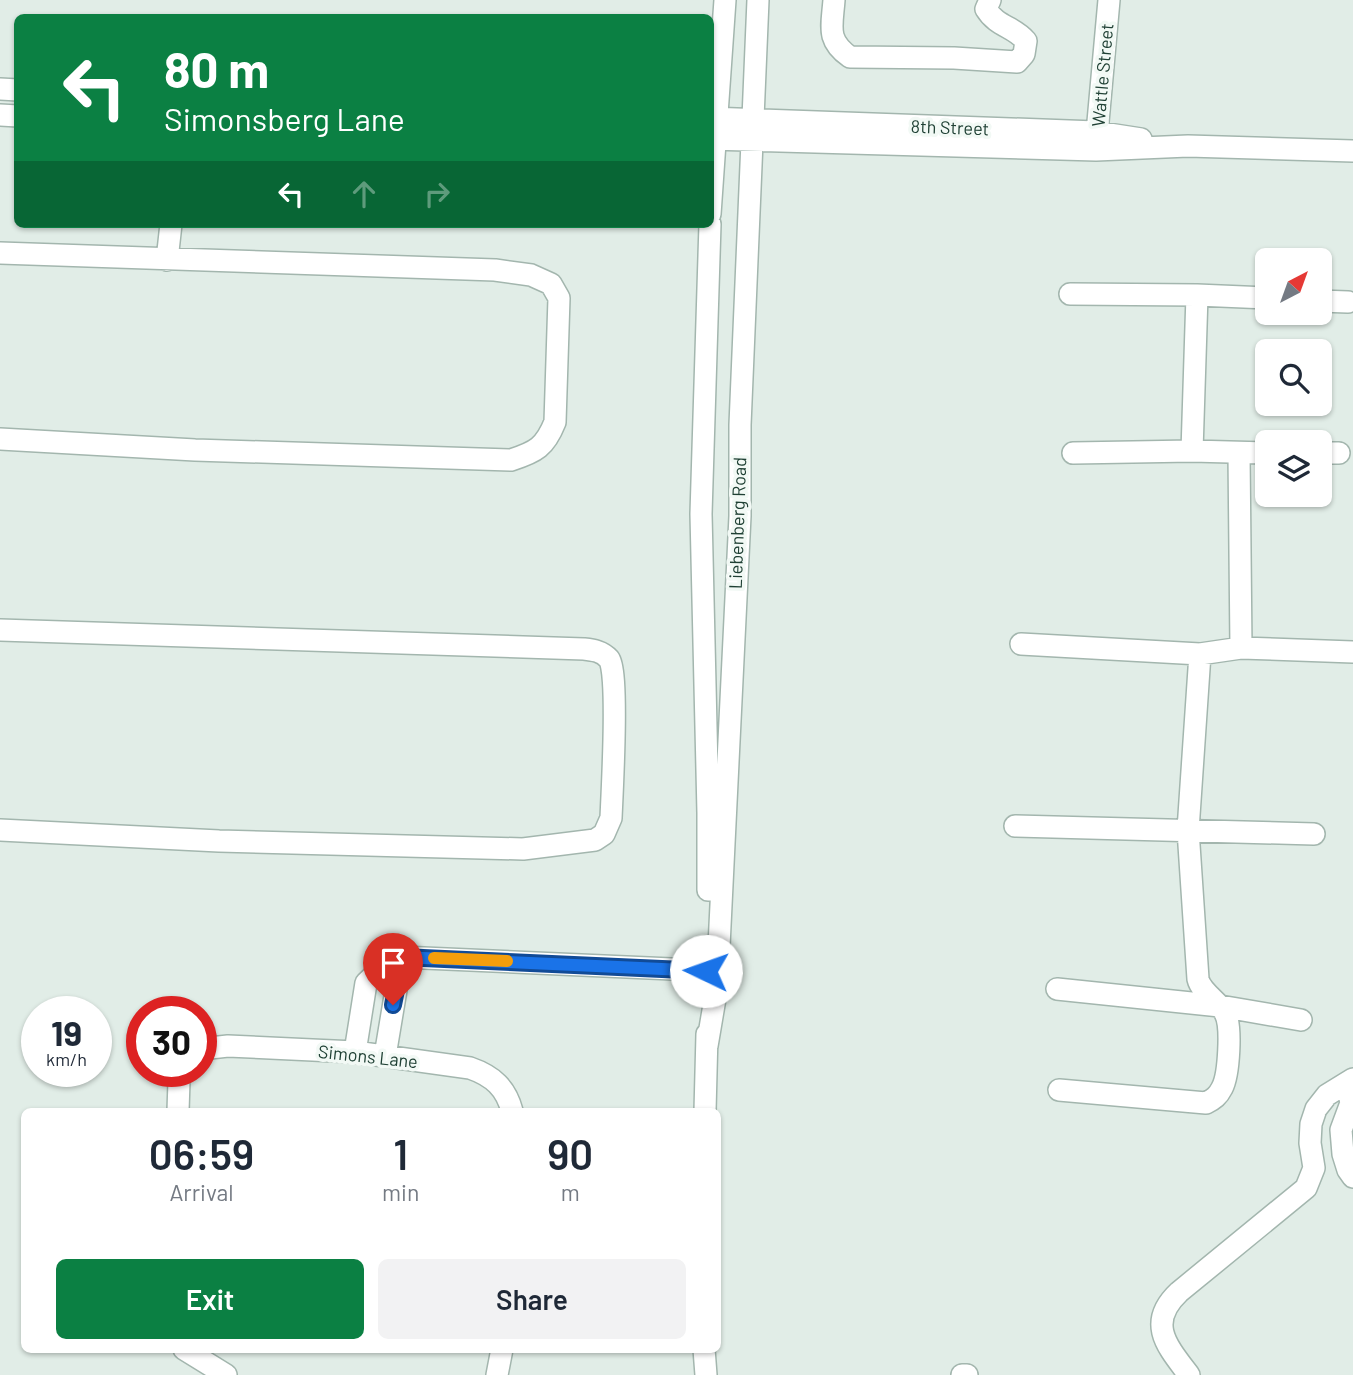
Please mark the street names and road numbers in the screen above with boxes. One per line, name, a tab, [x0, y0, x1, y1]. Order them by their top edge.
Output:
street label: Wattle Street	[1087, 22, 1117, 128]
street label: 8th Street	[910, 115, 990, 139]
street label: Liebenberg Road	[724, 457, 750, 589]
street label: Simons Lane	[317, 1040, 419, 1072]

